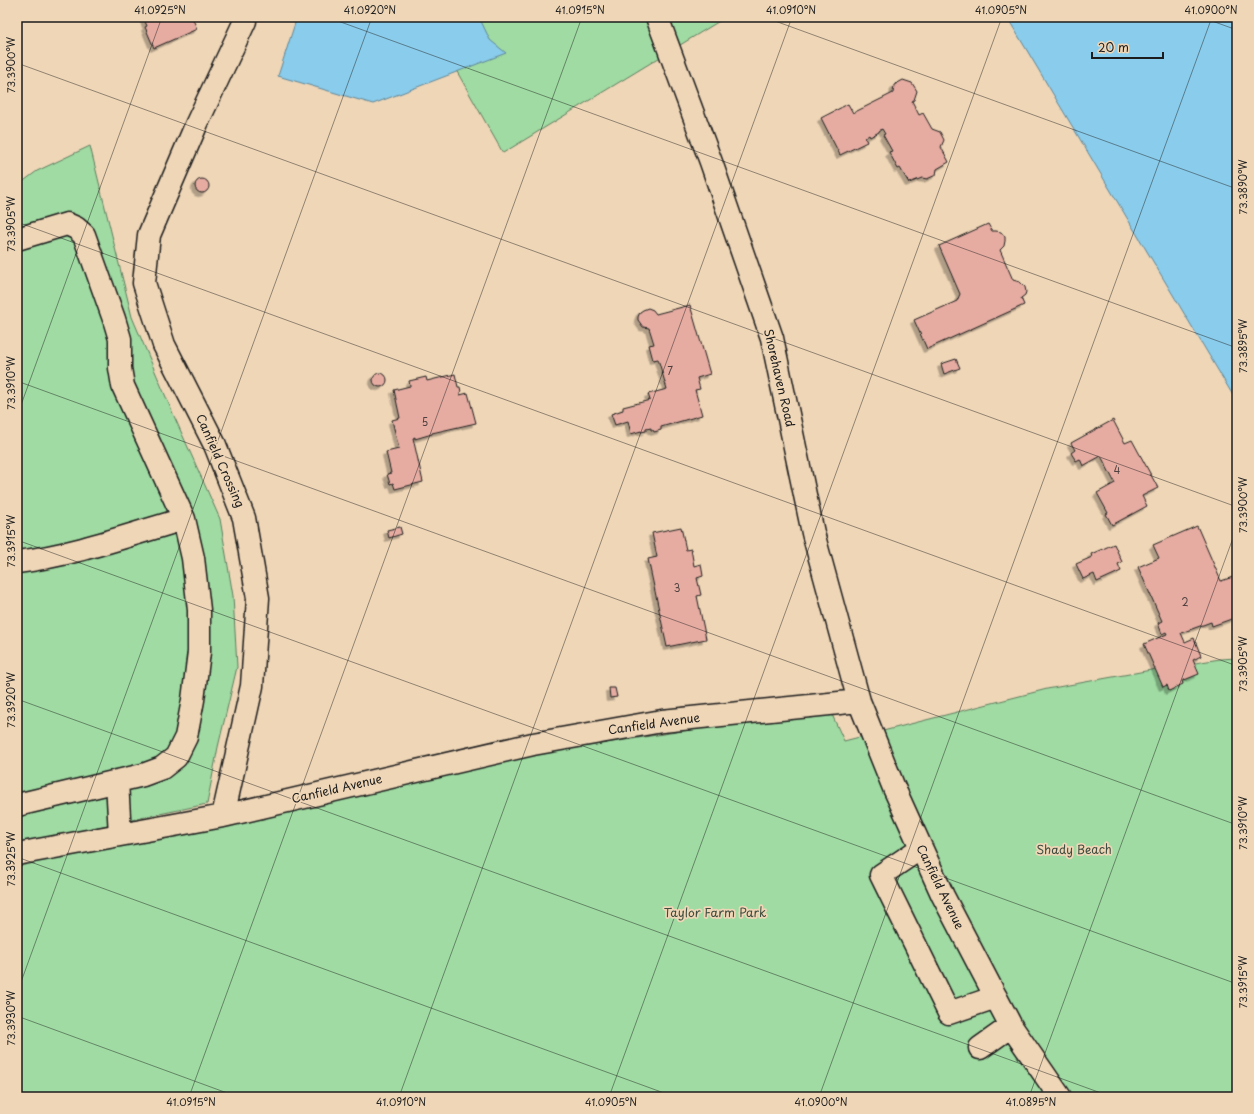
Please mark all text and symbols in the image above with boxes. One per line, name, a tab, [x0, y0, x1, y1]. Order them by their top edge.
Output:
text: 41.0925°N	[134, 2, 186, 17]
text: 41.0920°N	[344, 2, 396, 17]
text: 41.0915°N	[555, 2, 605, 17]
text: 41.0910°N	[766, 2, 816, 17]
text: 41.0905°N	[975, 2, 1027, 17]
text: 41.0900°N	[1185, 2, 1238, 17]
scale bar	[1092, 34, 1163, 60]
text: 73.3900°W	[3, 36, 18, 93]
text: 20 m	[1098, 38, 1129, 56]
text: 73.3890°W	[1235, 159, 1250, 215]
text: 73.3905°W	[3, 196, 18, 252]
text: 73.3895°W	[1235, 318, 1250, 373]
street label: Shorehaven Road	[760, 327, 800, 429]
text: 73.3910°W	[3, 356, 18, 410]
house number: 7	[667, 363, 673, 378]
street label: Canfield Crossing	[192, 411, 250, 510]
house number: 5	[422, 414, 428, 429]
house number: 4	[1114, 462, 1121, 477]
text: 73.3900°W	[1235, 476, 1250, 533]
text: 73.3915°W	[3, 514, 18, 567]
house number: 3	[674, 580, 680, 595]
house number: 2	[1181, 594, 1189, 609]
text: 73.3905°W	[1235, 636, 1250, 692]
text: 73.3920°W	[3, 672, 18, 728]
street label: Canfield Avenue	[607, 708, 701, 738]
street label: Canfield Avenue	[290, 769, 384, 807]
text: 73.3910°W	[1235, 796, 1250, 850]
text: 73.3925°W	[3, 831, 18, 886]
park label: Shady Beach	[1036, 840, 1112, 858]
street label: Canfield Avenue	[913, 841, 969, 932]
park label: Taylor Farm Park	[664, 903, 766, 921]
text: 73.3915°W	[1235, 955, 1250, 1008]
text: 73.3930°W	[3, 990, 18, 1046]
text: 41.0915°N	[166, 1094, 216, 1109]
text: 41.0910°N	[376, 1094, 426, 1109]
text: 41.0905°N	[585, 1094, 637, 1109]
text: 41.0900°N	[795, 1094, 848, 1109]
text: 41.0895°N	[1006, 1094, 1057, 1109]

